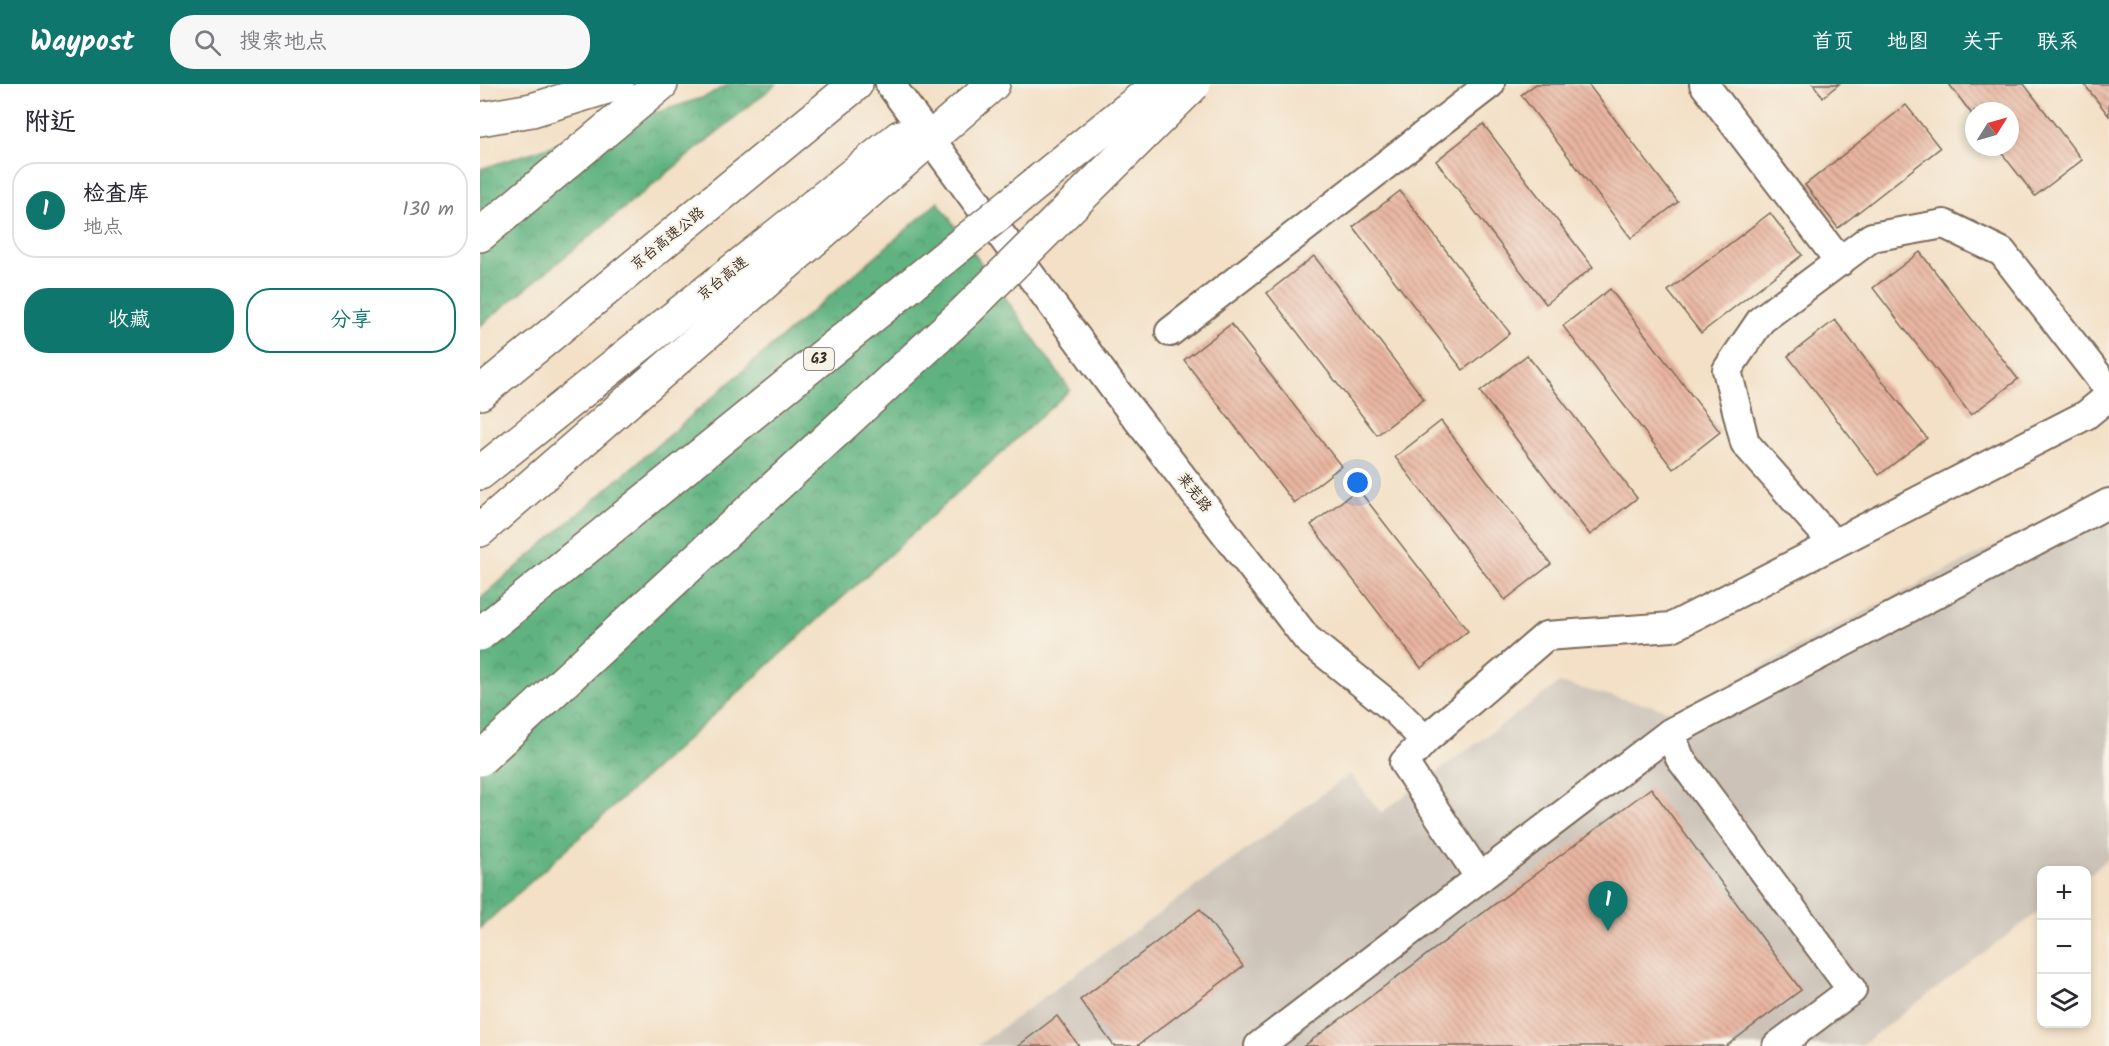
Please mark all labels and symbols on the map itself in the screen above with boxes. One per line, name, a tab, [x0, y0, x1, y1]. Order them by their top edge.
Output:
north arrow	[1965, 102, 2019, 156]
street label: 京台高速公路	[625, 201, 711, 277]
street label: 京台高速	[692, 251, 754, 307]
road number: G3	[804, 348, 834, 370]
street label: 莱芜路	[1171, 468, 1217, 518]
your location	[1343, 468, 1372, 497]
pin: 1	[1588, 882, 1628, 931]

